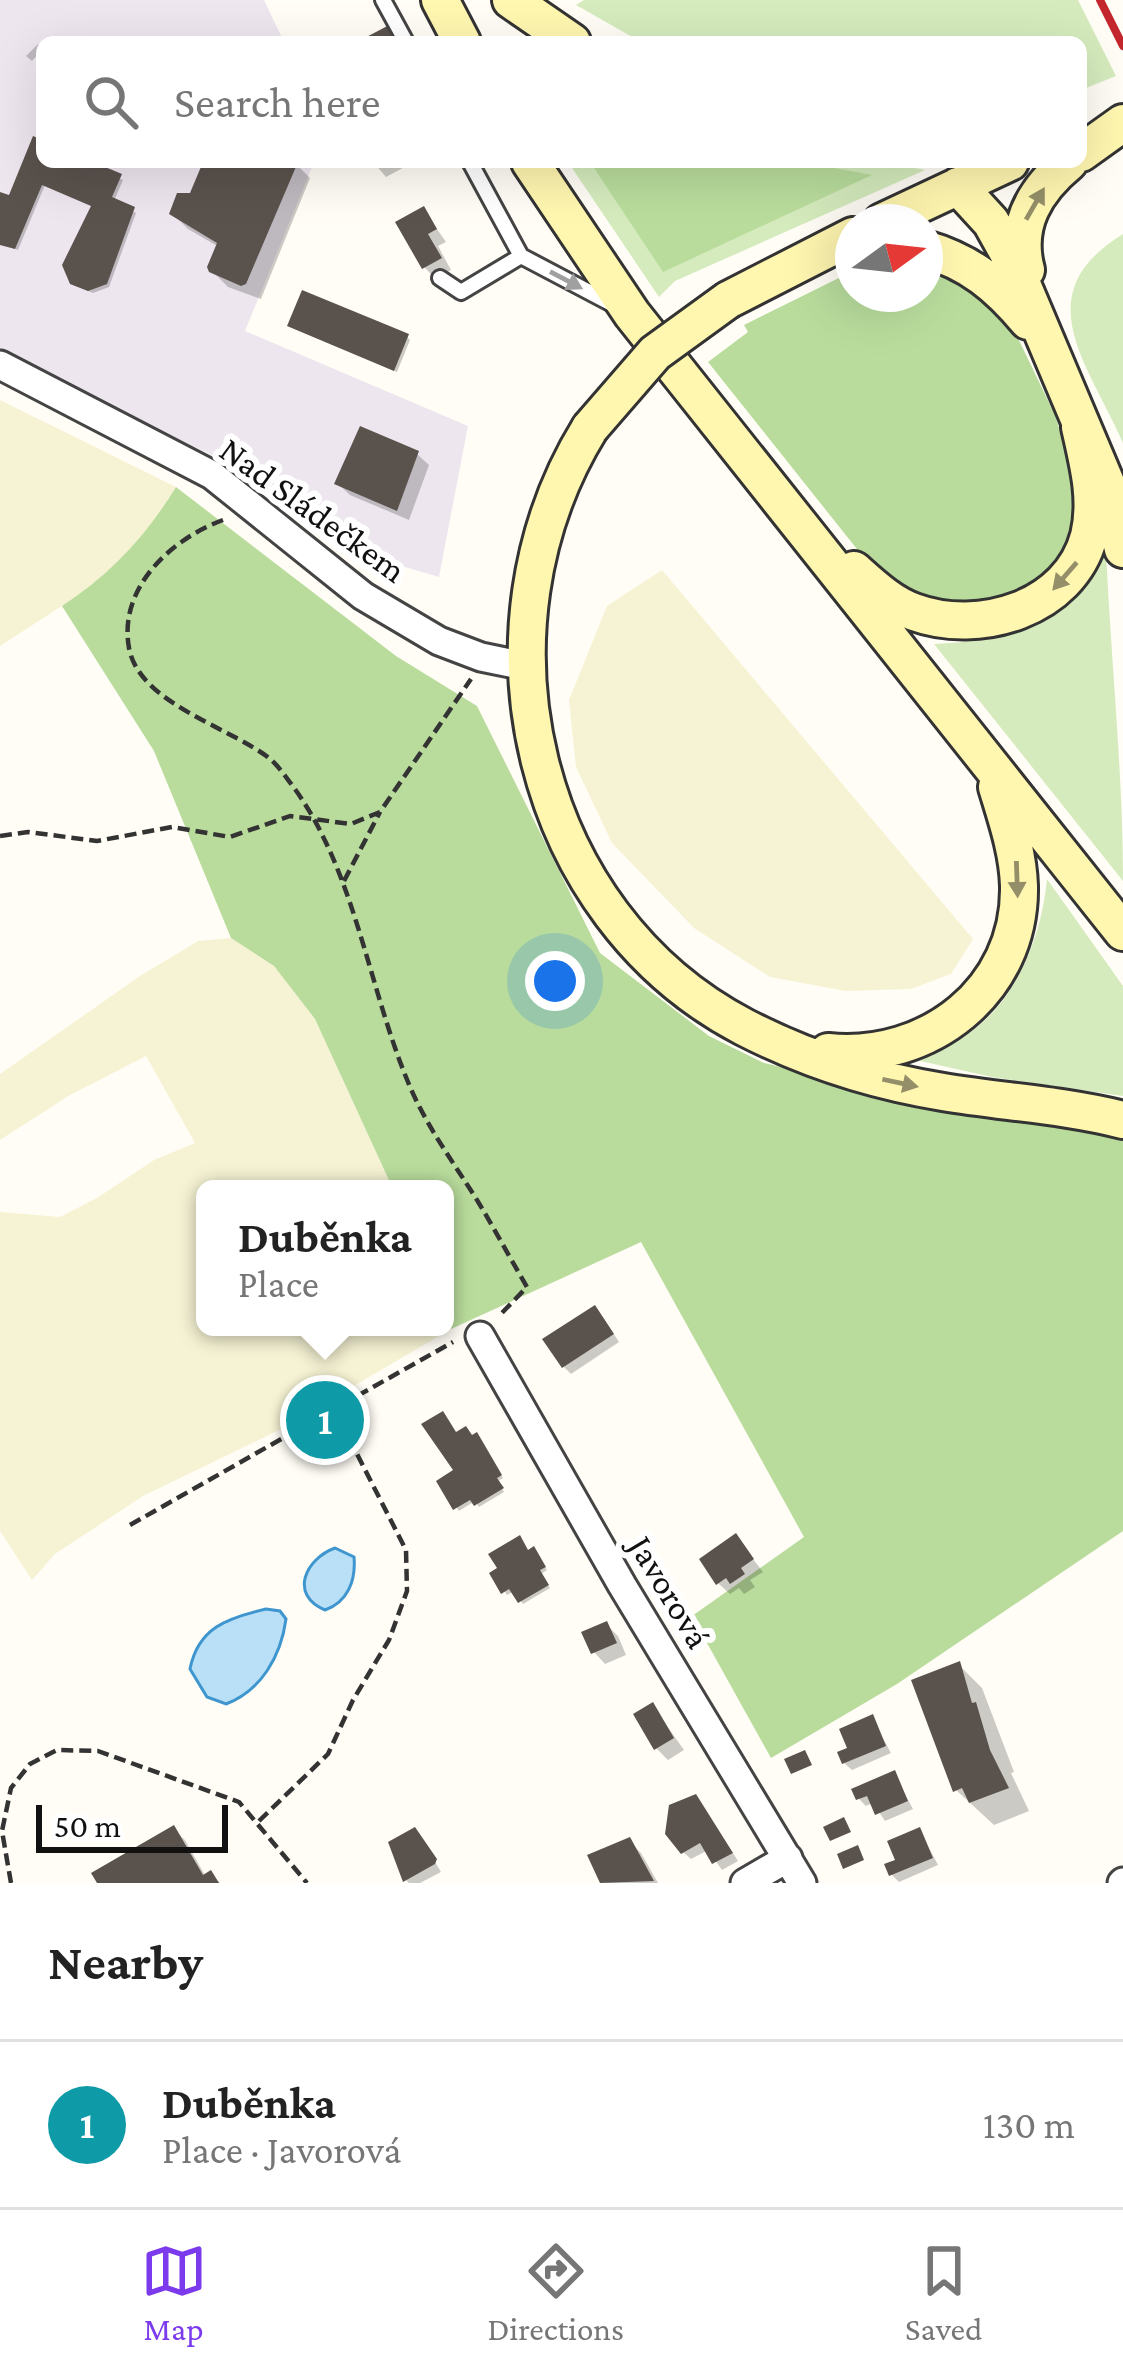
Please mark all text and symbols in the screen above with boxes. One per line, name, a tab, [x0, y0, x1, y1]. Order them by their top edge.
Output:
search box	[36, 36, 1087, 168]
icon: search	[78, 69, 144, 135]
text: Search here	[174, 77, 381, 127]
one-way arrow	[1023, 187, 1044, 221]
north arrow	[835, 204, 943, 312]
one-way arrow	[548, 269, 583, 290]
street label: Nad Sládečkem	[212, 429, 414, 591]
one-way arrow	[1052, 561, 1078, 591]
one-way arrow	[1008, 861, 1027, 899]
your location	[525, 951, 585, 1011]
one-way arrow	[881, 1075, 919, 1094]
popup	[196, 1180, 454, 1336]
text: Duběnka	[238, 1212, 412, 1262]
text: Place	[238, 1262, 319, 1305]
pin: 1	[286, 1375, 364, 1465]
street label: Javorová	[619, 1526, 719, 1655]
scale bar	[36, 1799, 228, 1852]
text: 50 m	[54, 1807, 121, 1844]
text: Nearby	[48, 1933, 203, 1990]
text: Duběnka	[162, 2078, 336, 2128]
text: 1	[80, 2103, 94, 2146]
text: 130 m	[983, 2103, 1075, 2146]
text: Place · Javorová	[162, 2128, 401, 2171]
tab: Map	[141, 2238, 207, 2347]
tab: Directions	[488, 2238, 624, 2347]
tab: Saved	[905, 2238, 982, 2347]

